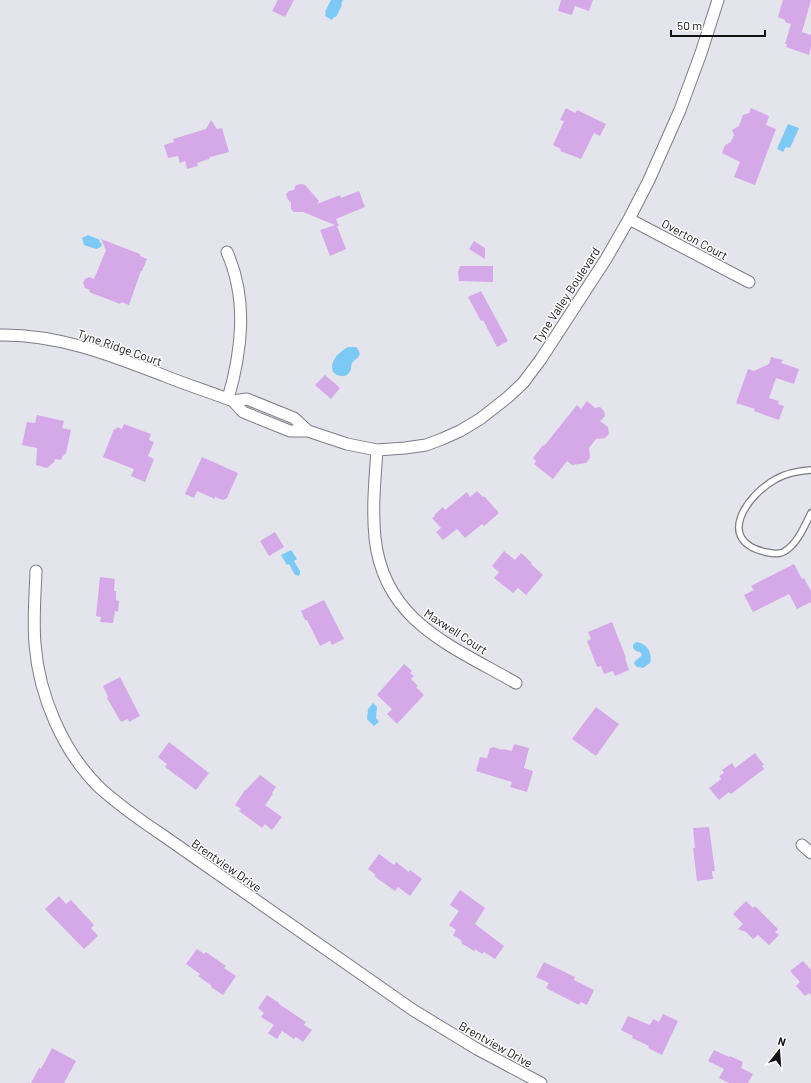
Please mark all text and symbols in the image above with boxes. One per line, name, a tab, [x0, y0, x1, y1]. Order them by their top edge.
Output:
scale bar	[671, 12, 765, 38]
text: 50 m	[677, 18, 702, 32]
street label: Overton Court	[660, 216, 730, 262]
street label: Tyne Valley Boulevard	[530, 244, 602, 346]
street label: Tyne Ridge Court	[76, 326, 164, 368]
street label: Maxwell Court	[422, 605, 490, 657]
street label: Brentview Drive	[189, 836, 265, 894]
street label: Brentview Drive	[457, 1018, 535, 1070]
north arrow	[759, 1031, 799, 1071]
text: N	[777, 1034, 787, 1048]

